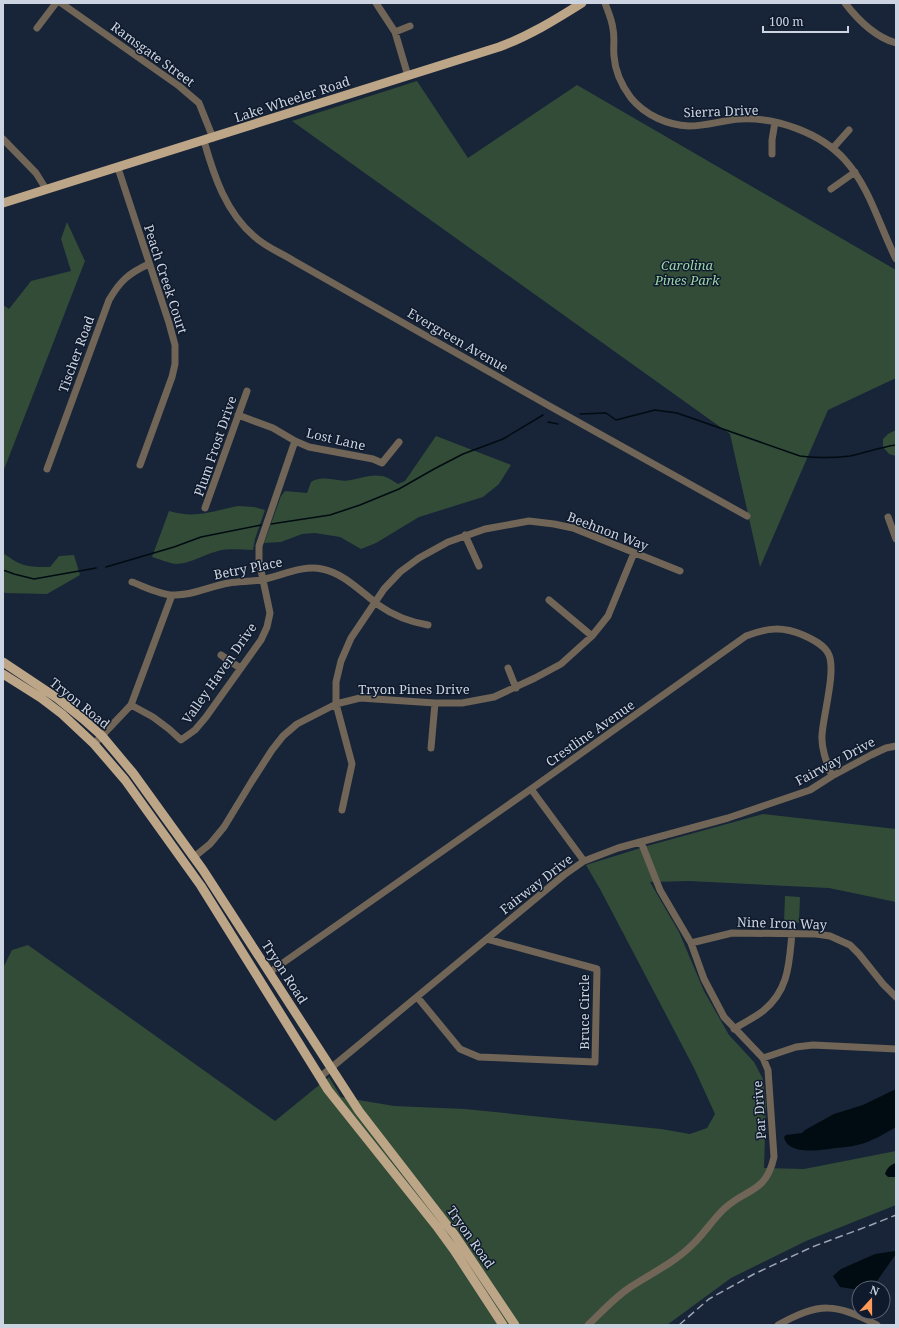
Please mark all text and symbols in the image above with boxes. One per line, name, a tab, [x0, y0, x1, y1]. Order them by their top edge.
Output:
scale bar	[763, 8, 848, 34]
text: 100 m	[769, 13, 804, 30]
street label: Ramsgate Street	[107, 17, 199, 91]
street label: Lake Wheeler Road	[232, 72, 352, 126]
street label: Sierra Drive	[683, 101, 759, 121]
street label: Peach Creek Court	[140, 222, 192, 336]
park label: Carolina Pines Park	[654, 256, 720, 289]
street label: Evergreen Avenue	[404, 304, 512, 376]
street label: Tischer Road	[54, 313, 98, 395]
street label: Plum Frost Drive	[189, 393, 241, 499]
street label: Lost Lane	[305, 423, 367, 455]
street label: Beehnon Way	[565, 507, 652, 555]
street label: Betry Place	[212, 553, 284, 583]
street label: Valley Haven Drive	[177, 619, 261, 727]
street label: Tryon Road	[46, 673, 114, 733]
street label: Tryon Pines Drive	[358, 680, 470, 698]
street label: Crestline Avenue	[542, 696, 638, 770]
street label: Fairway Drive	[792, 732, 878, 790]
street label: Fairway Drive	[496, 850, 576, 918]
street label: Nine Iron Way	[737, 912, 828, 934]
street label: Tryon Road	[258, 937, 312, 1007]
street label: Bruce Circle	[575, 974, 593, 1050]
street label: Par Drive	[748, 1080, 770, 1140]
street label: Tryon Road	[443, 1202, 499, 1272]
north arrow	[851, 1280, 891, 1320]
text: N	[868, 1282, 882, 1299]

